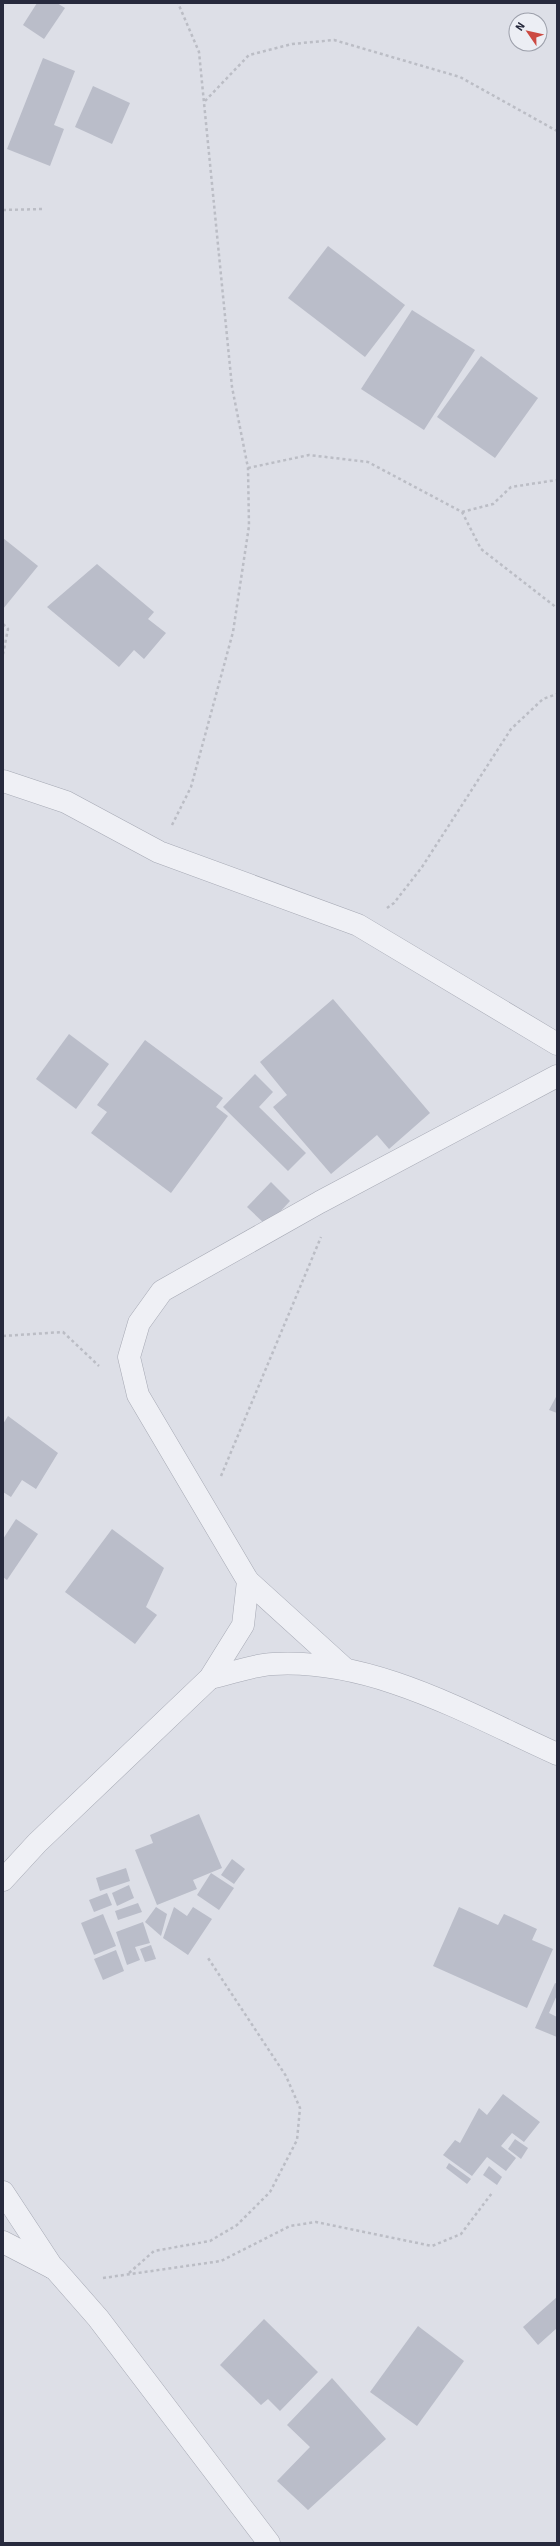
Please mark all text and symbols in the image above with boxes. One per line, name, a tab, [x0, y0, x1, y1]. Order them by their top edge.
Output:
north arrow	[508, 12, 548, 52]
text: N	[513, 20, 528, 33]

